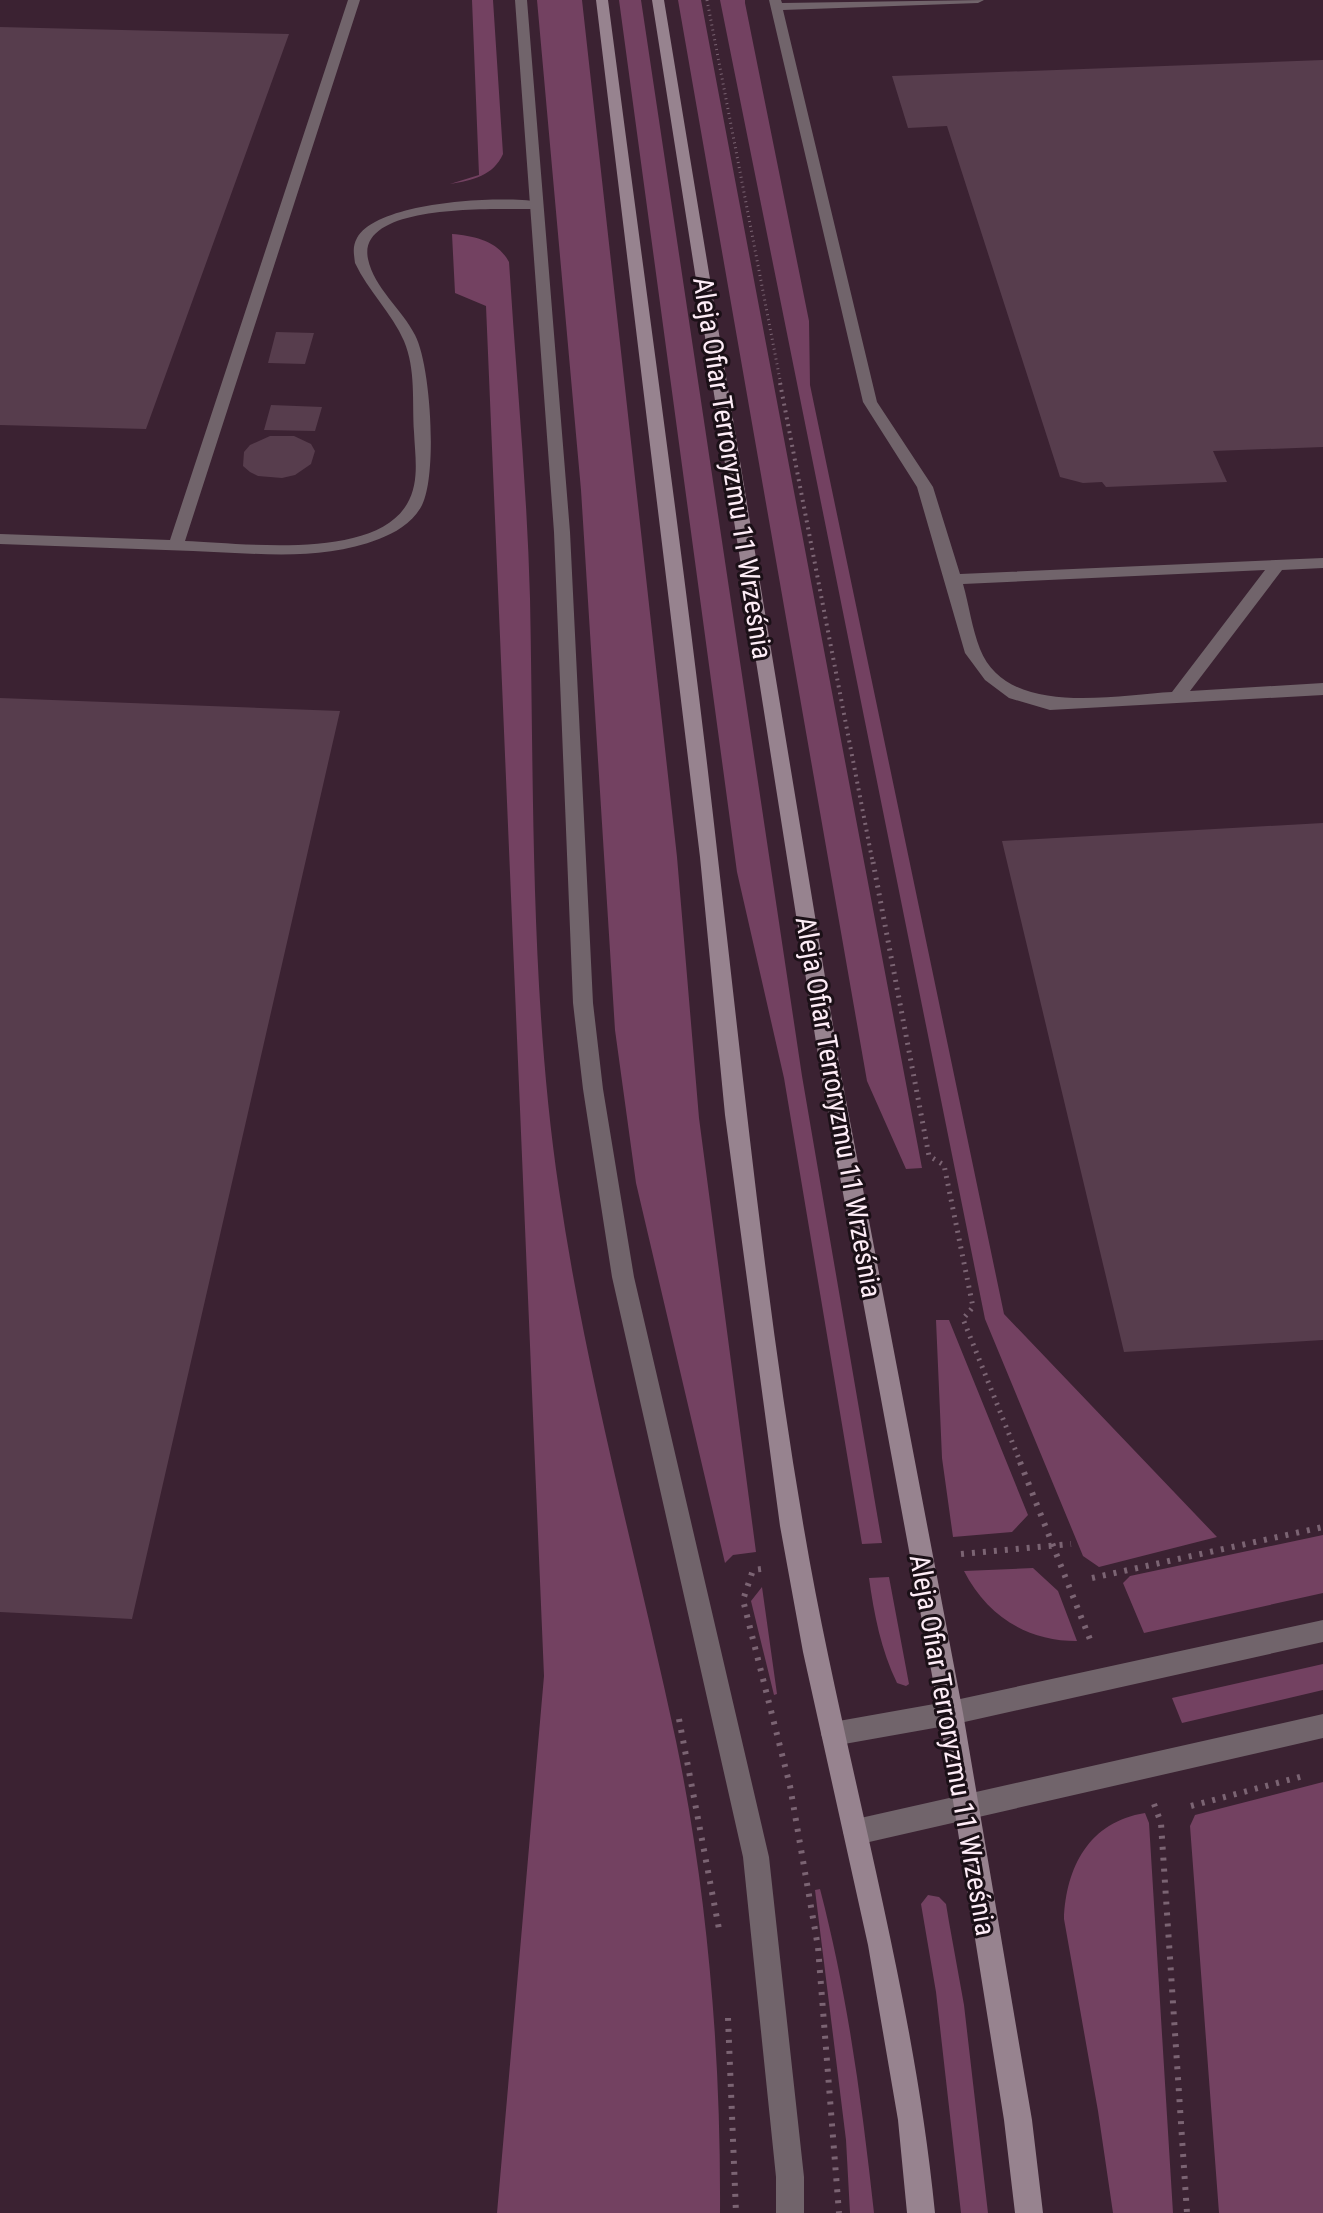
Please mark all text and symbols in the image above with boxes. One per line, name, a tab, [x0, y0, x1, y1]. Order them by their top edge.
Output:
street label: Aleja Ofiar Terroryzmu 11 Września	[686, 275, 779, 661]
street label: Aleja Ofiar Terroryzmu 11 Września	[789, 914, 888, 1300]
street label: Aleja Ofiar Terroryzmu 11 Września	[903, 1552, 1002, 1938]

